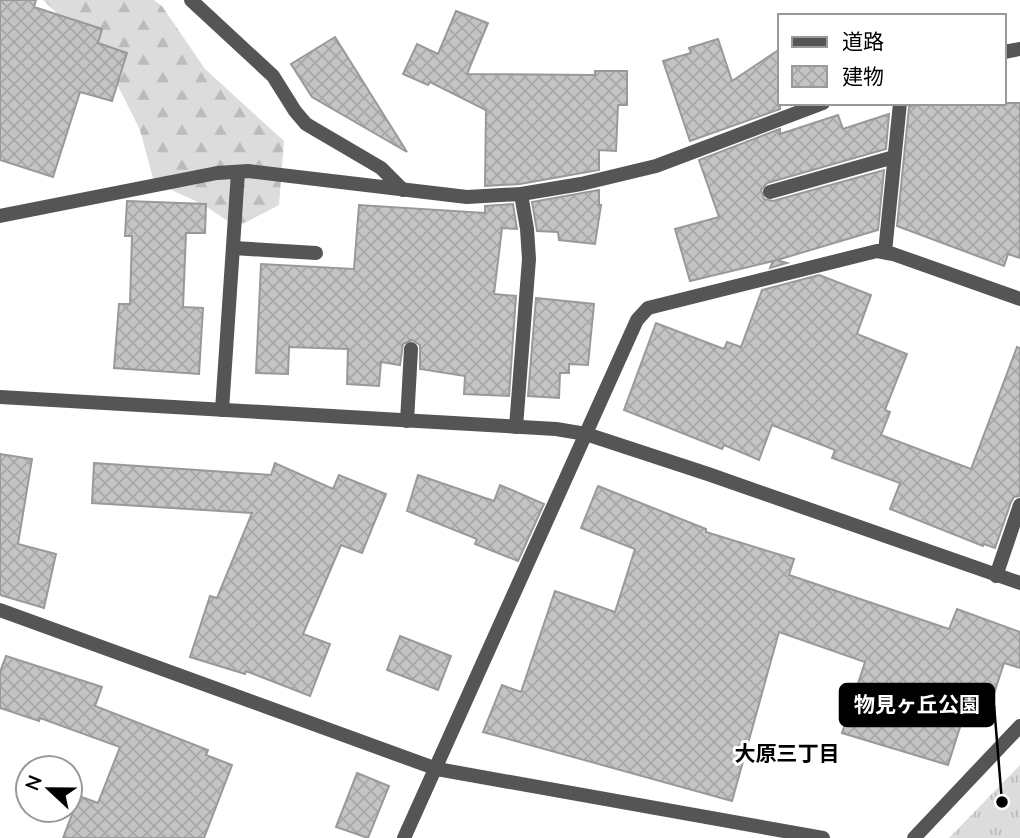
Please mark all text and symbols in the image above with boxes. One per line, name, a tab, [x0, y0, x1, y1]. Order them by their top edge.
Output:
legend	[778, 14, 1006, 105]
text: 道路	[842, 28, 884, 54]
text: 建物	[842, 63, 884, 89]
callout: 物見ヶ丘公園	[840, 684, 994, 726]
text: 物見ヶ丘公園	[854, 691, 980, 717]
district label: 大原三丁目	[735, 740, 840, 766]
north arrow	[14, 754, 84, 824]
text: N	[19, 771, 47, 794]

